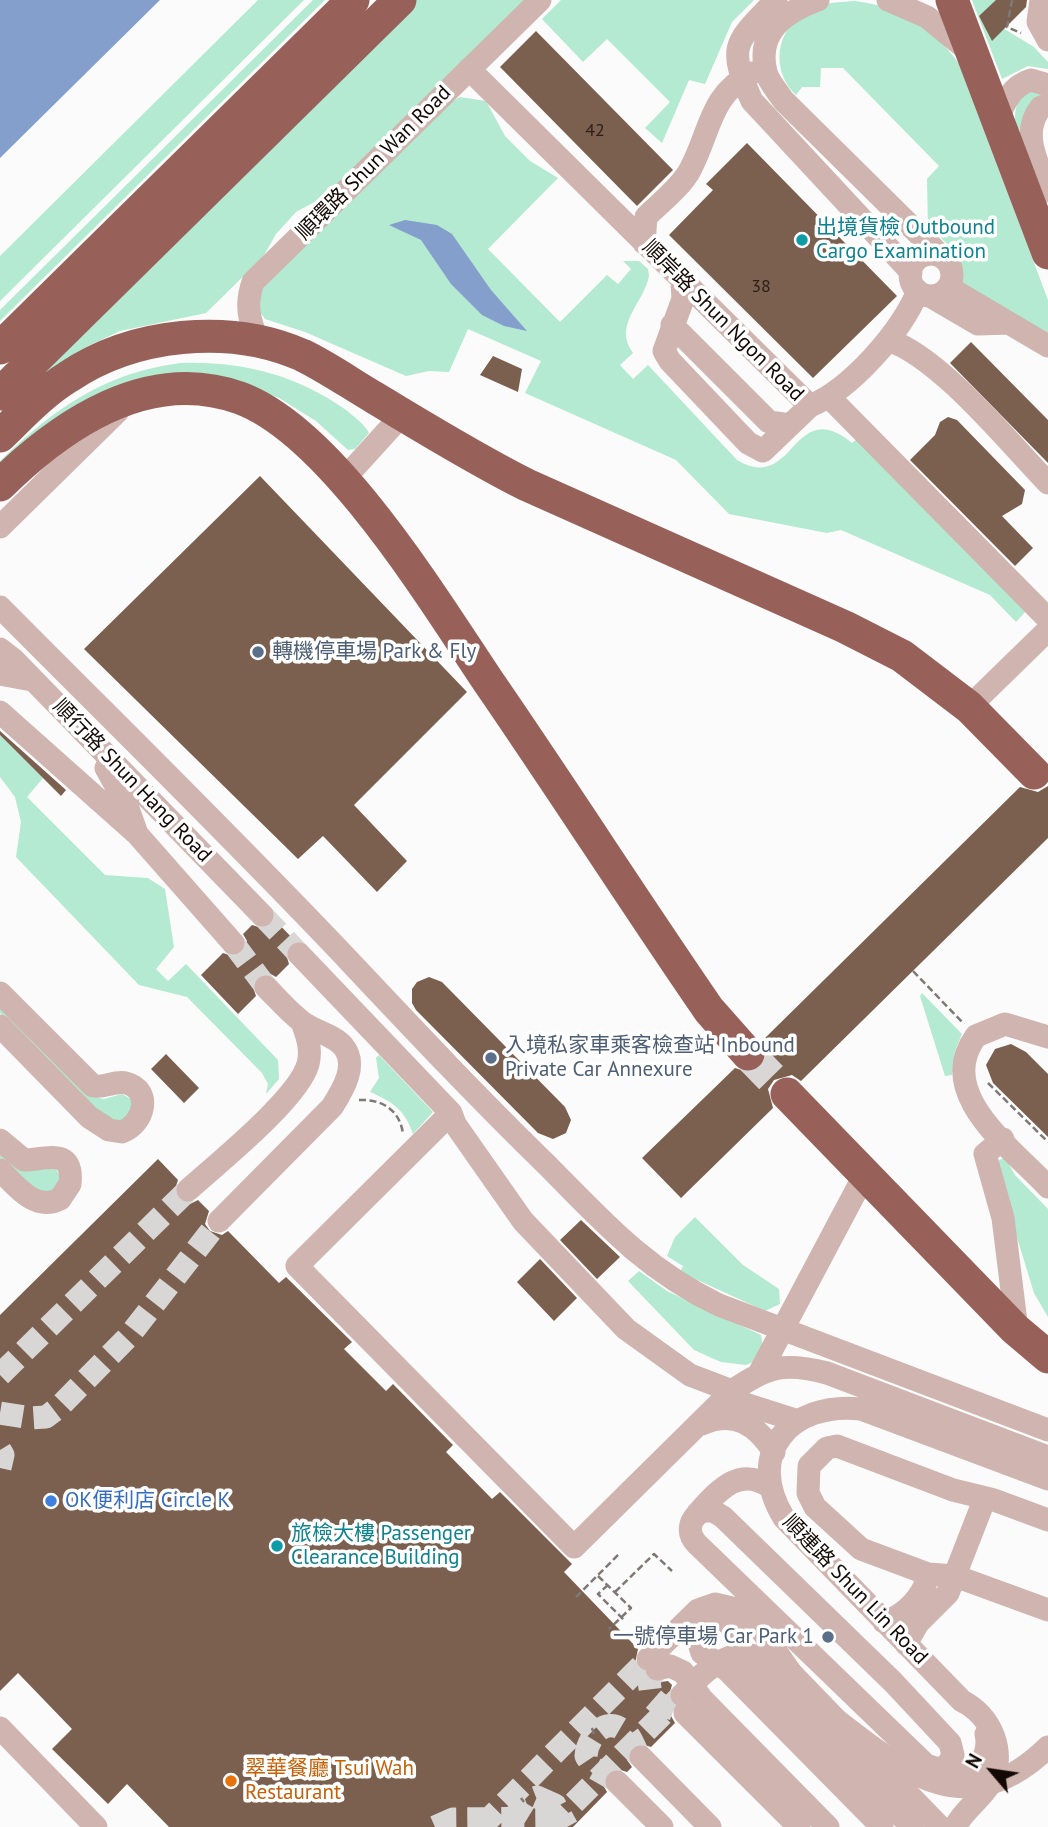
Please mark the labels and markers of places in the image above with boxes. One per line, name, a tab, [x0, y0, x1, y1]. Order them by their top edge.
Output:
place label: 出境貨檢 Outbound Cargo Examination	[816, 215, 995, 265]
marker: 出境貨檢 Outbound Cargo Examination	[794, 232, 810, 248]
place label: 轉機停車場 Park & Fly	[272, 639, 476, 665]
marker: 轉機停車場 Park & Fly	[250, 644, 266, 660]
place label: 入境私家車乘客檢查站 Inbound Private Car Annexure	[505, 1033, 795, 1083]
marker: 入境私家車乘客檢查站 Inbound Private Car Annexure	[483, 1050, 499, 1066]
place label: OK便利店 Circle K	[65, 1488, 230, 1514]
marker: OK便利店 Circle K	[43, 1493, 59, 1509]
place label: 旅檢大樓 Passenger Clearance Building	[291, 1521, 471, 1571]
marker: 旅檢大樓 Passenger Clearance Building	[269, 1538, 285, 1554]
place label: 一號停車場 Car Park 1	[613, 1624, 814, 1650]
marker: 一號停車場 Car Park 1	[820, 1629, 836, 1645]
place label: 翠華餐廳 Tsui Wah Restaurant	[245, 1756, 414, 1806]
marker: 翠華餐廳 Tsui Wah Restaurant	[223, 1773, 239, 1789]

